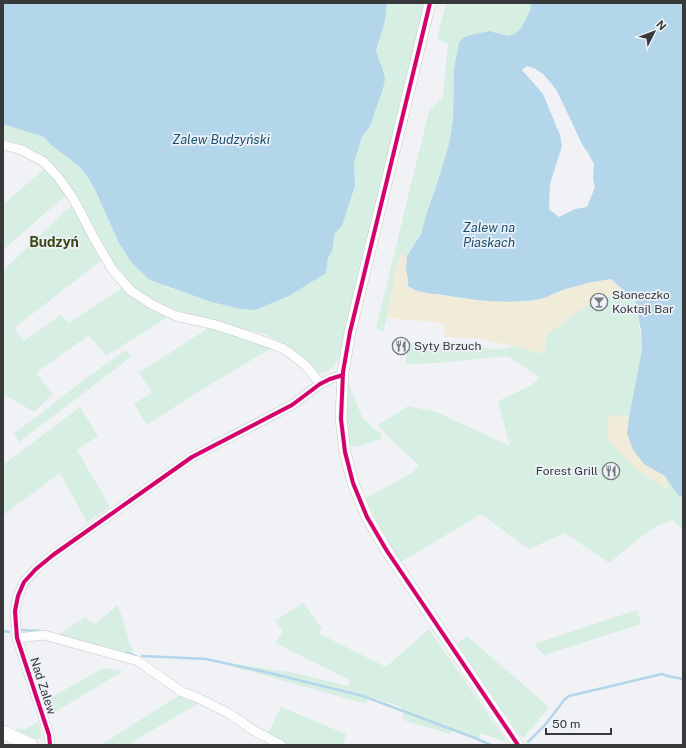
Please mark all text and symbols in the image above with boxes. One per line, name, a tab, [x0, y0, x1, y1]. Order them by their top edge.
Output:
north arrow	[634, 12, 674, 52]
text: N	[654, 18, 669, 33]
water label: Zalew Budzyński	[172, 132, 271, 147]
water label: Zalew na Piaskach	[463, 220, 515, 250]
district label: Budzyń	[29, 234, 79, 250]
place label: Słoneczko Koktajl Bar	[612, 288, 674, 316]
bar icon: Słoneczko Koktajl Bar	[589, 292, 609, 312]
restaurant icon: Syty Brzuch	[391, 336, 411, 356]
place label: Syty Brzuch	[414, 339, 481, 353]
restaurant icon: Forest Grill	[601, 461, 621, 481]
place label: Forest Grill	[536, 464, 598, 478]
street label: Nad Zalew	[27, 656, 59, 717]
scale bar	[546, 710, 611, 736]
text: 50 m	[552, 717, 580, 731]

